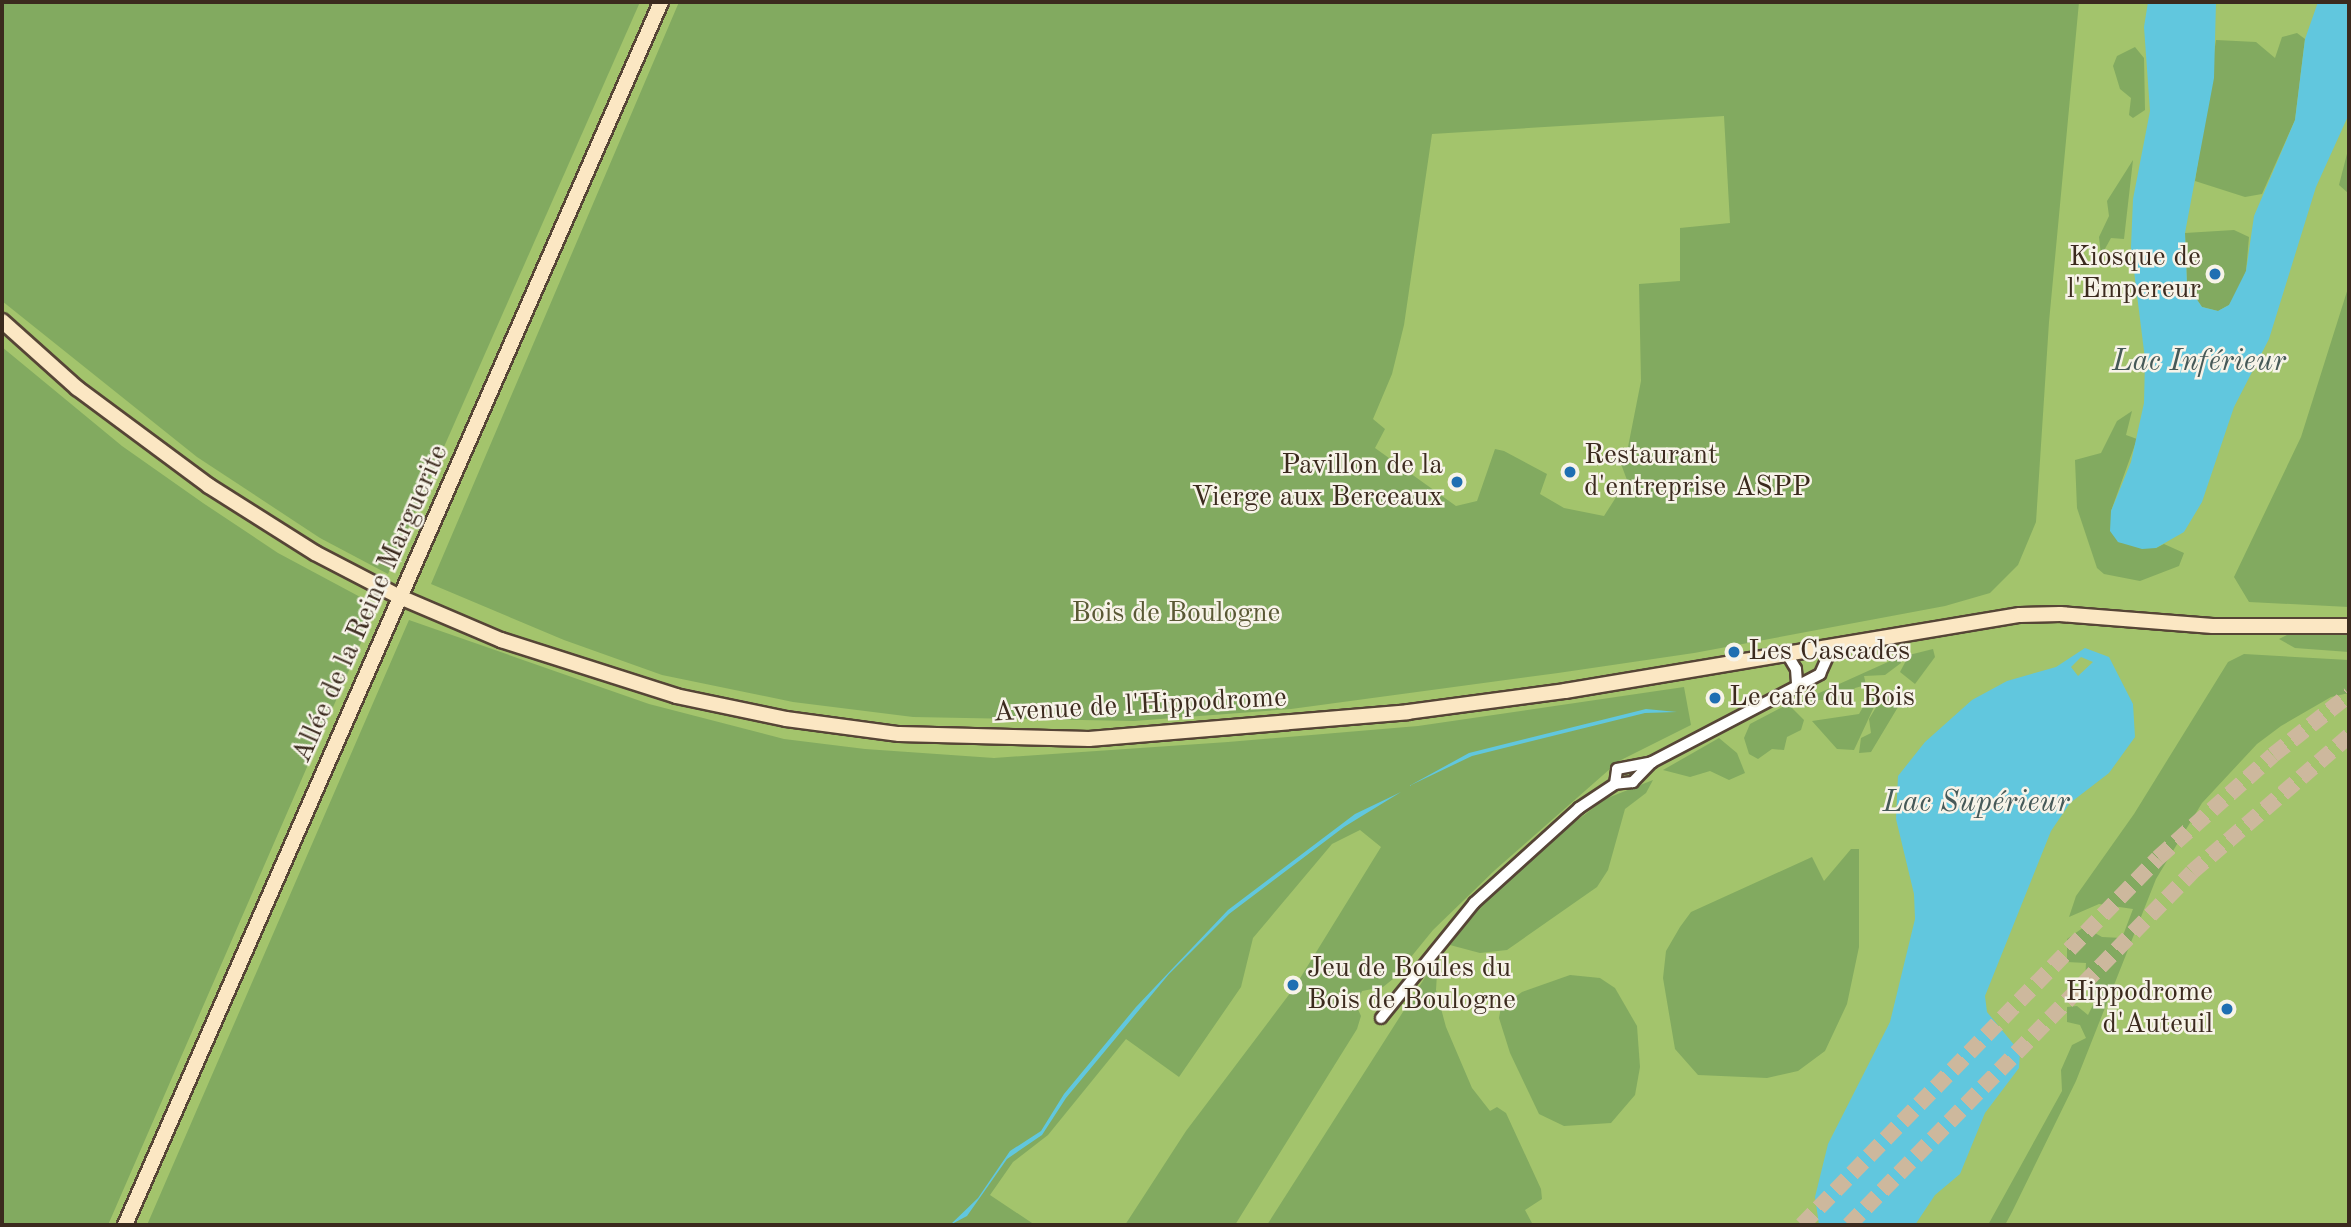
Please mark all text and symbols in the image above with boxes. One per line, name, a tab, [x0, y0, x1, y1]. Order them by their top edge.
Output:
place label: Kiosque de l'Empereur	[2067, 241, 2201, 307]
marker: Kiosque de l'Empereur	[2207, 266, 2223, 282]
water label: Lac Inférieur	[2112, 344, 2286, 380]
place label: Restaurant d'entreprise ASPP	[1584, 439, 1811, 505]
street label: Allée de la Reine Marguerite	[286, 440, 456, 768]
place label: Pavillon de la Vierge aux Berceaux	[1192, 449, 1443, 515]
marker: Restaurant d'entreprise ASPP	[1562, 464, 1578, 480]
marker: Pavillon de la Vierge aux Berceaux	[1449, 474, 1465, 490]
park label: Bois de Boulogne	[1072, 597, 1280, 631]
place label: Les Cascades	[1748, 635, 1910, 669]
marker: Les Cascades	[1726, 644, 1742, 660]
place label: Le café du Bois	[1729, 681, 1915, 715]
street label: Avenue de l'Hippodrome	[992, 682, 1288, 730]
marker: Le café du Bois	[1707, 690, 1723, 706]
water label: Lac Supérieur	[1882, 785, 2070, 821]
place label: Jeu de Boules du Bois de Boulogne	[1307, 952, 1516, 1018]
place label: Hippodrome d'Auteuil	[2065, 976, 2213, 1042]
marker: Jeu de Boules du Bois de Boulogne	[1285, 977, 1301, 993]
marker: Hippodrome d'Auteuil	[2219, 1001, 2235, 1017]

